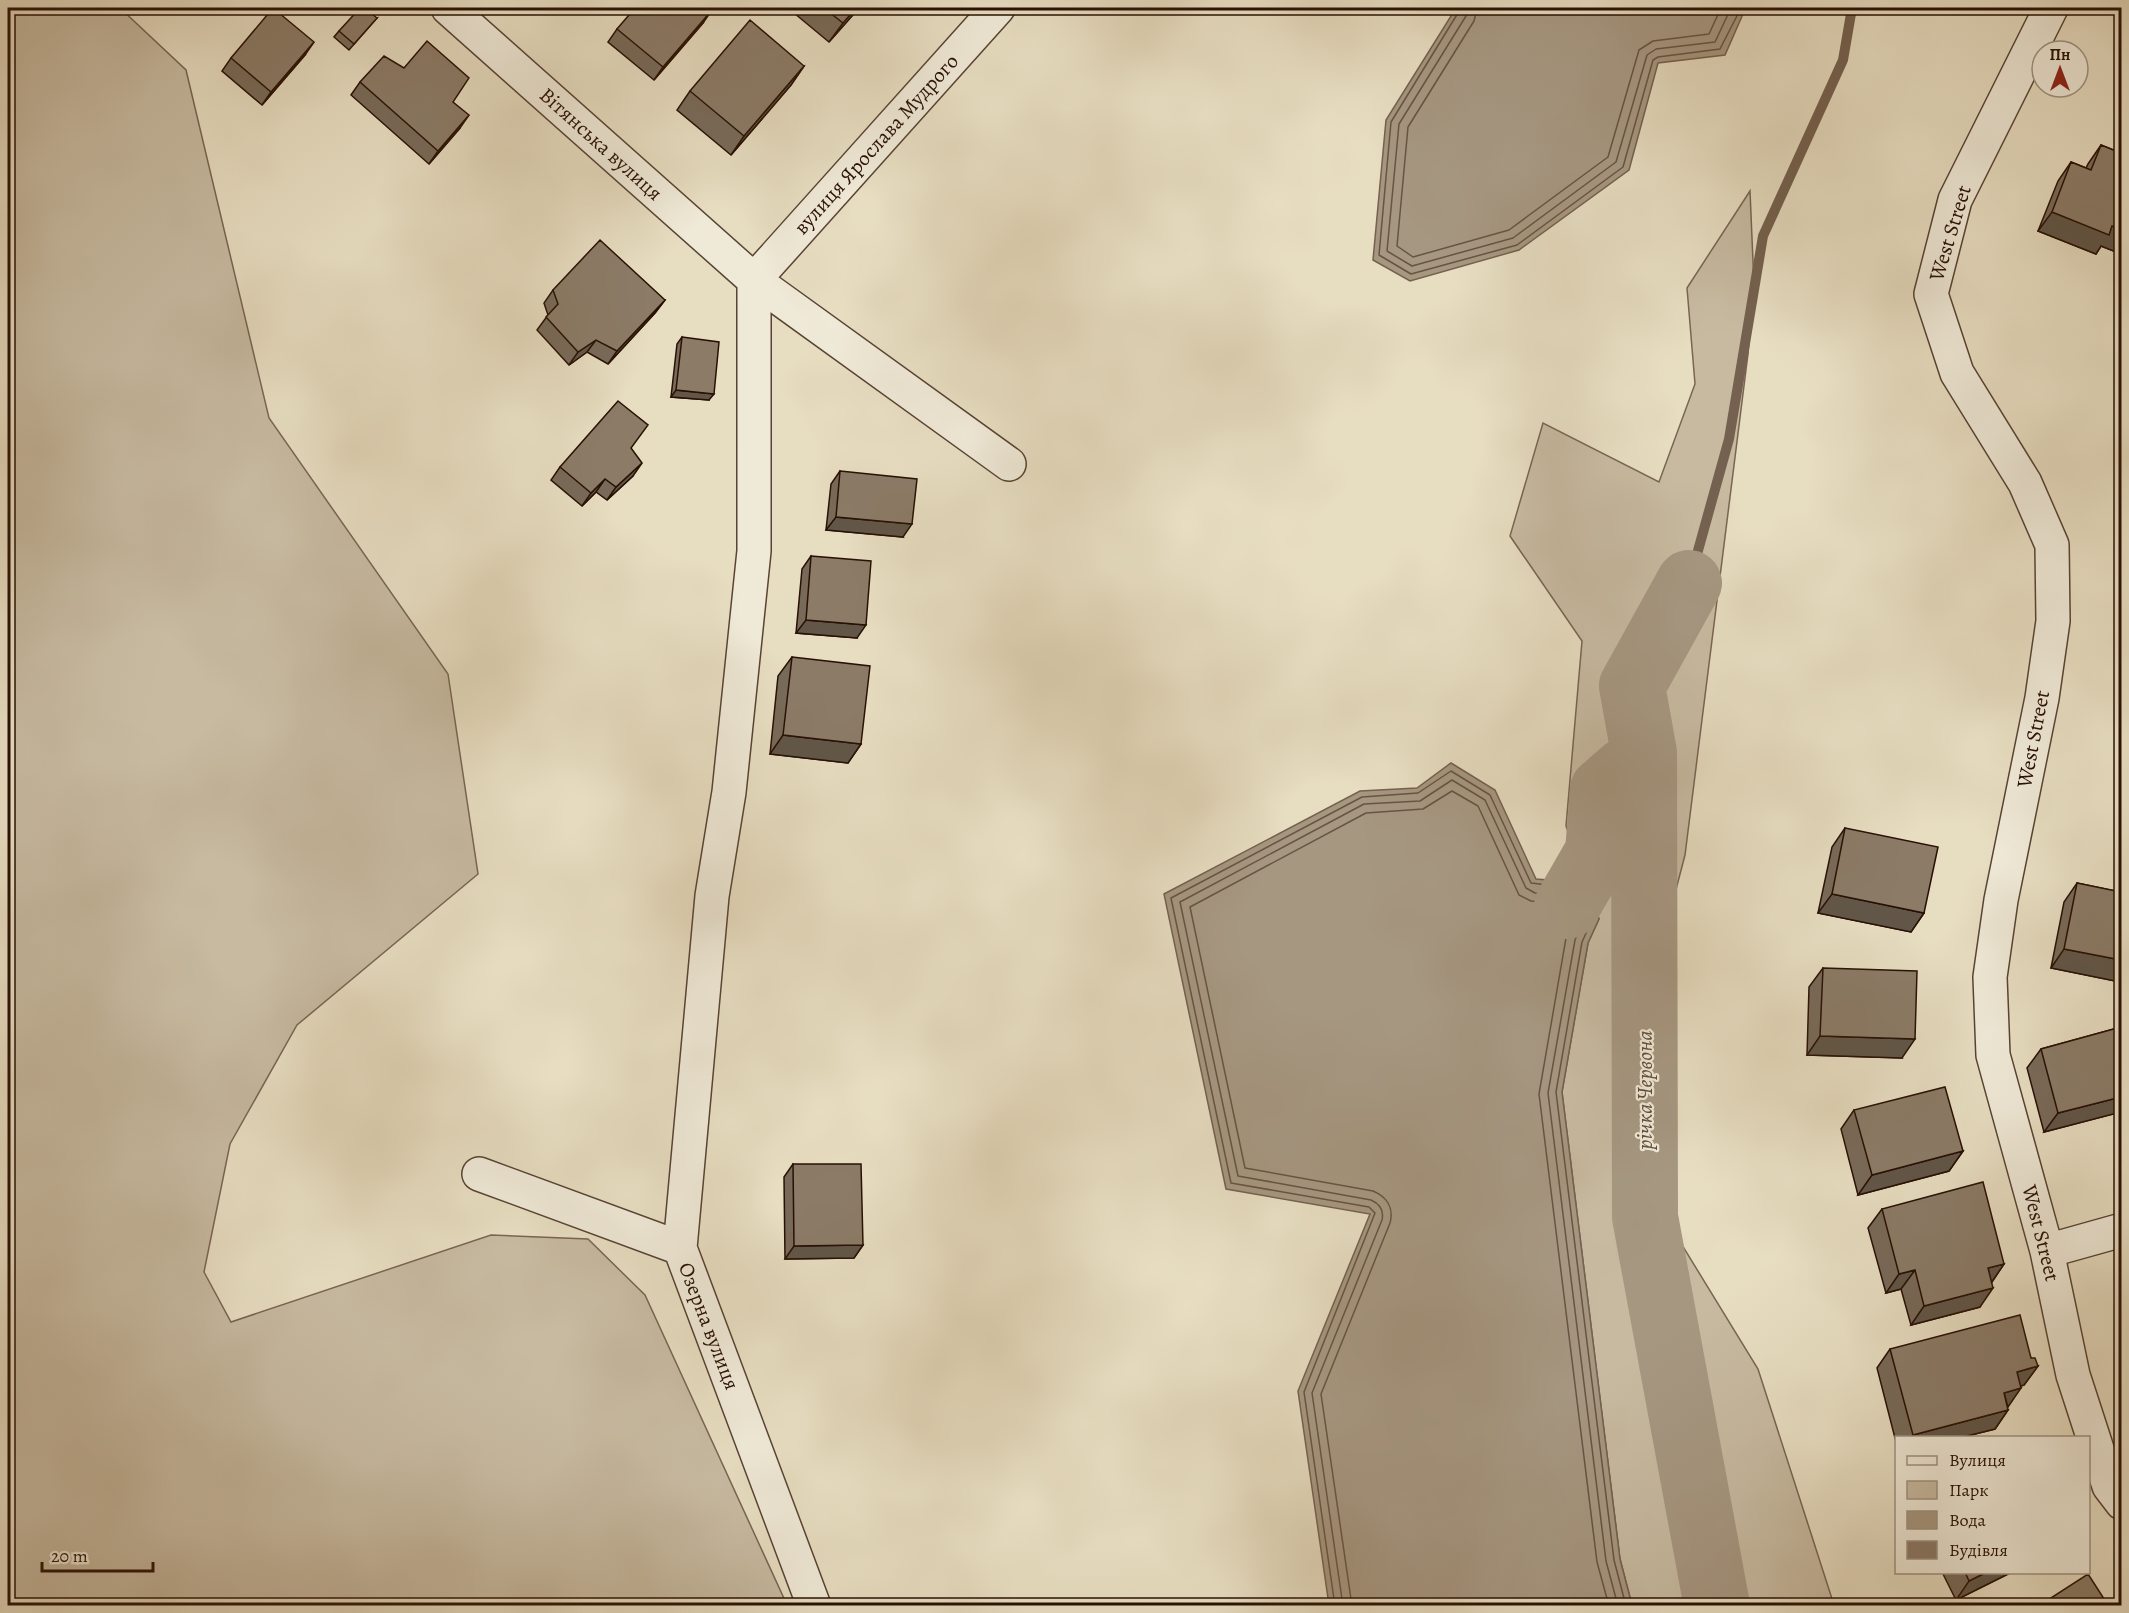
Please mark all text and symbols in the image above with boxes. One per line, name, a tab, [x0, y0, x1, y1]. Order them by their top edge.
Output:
north arrow	[2030, 39, 2090, 99]
text: Пн	[2050, 44, 2070, 66]
street label: вулиця Ярослава Мудрого	[787, 48, 965, 240]
street label: Вітянська вулиця	[533, 81, 669, 207]
street label: West Street	[1922, 182, 1978, 285]
street label: West Street	[2010, 688, 2056, 791]
water label: річка Червона	[1630, 1030, 1660, 1151]
street label: West Street	[2015, 1181, 2067, 1284]
street label: Озерна вулиця	[672, 1258, 746, 1394]
legend	[1895, 1436, 2090, 1574]
text: Вулиця	[1949, 1448, 2006, 1472]
text: Парк	[1949, 1478, 1989, 1502]
text: Вода	[1949, 1508, 1987, 1532]
scale bar	[42, 1535, 153, 1573]
text: Будівля	[1949, 1538, 2008, 1562]
text: 20 m	[51, 1544, 88, 1568]

